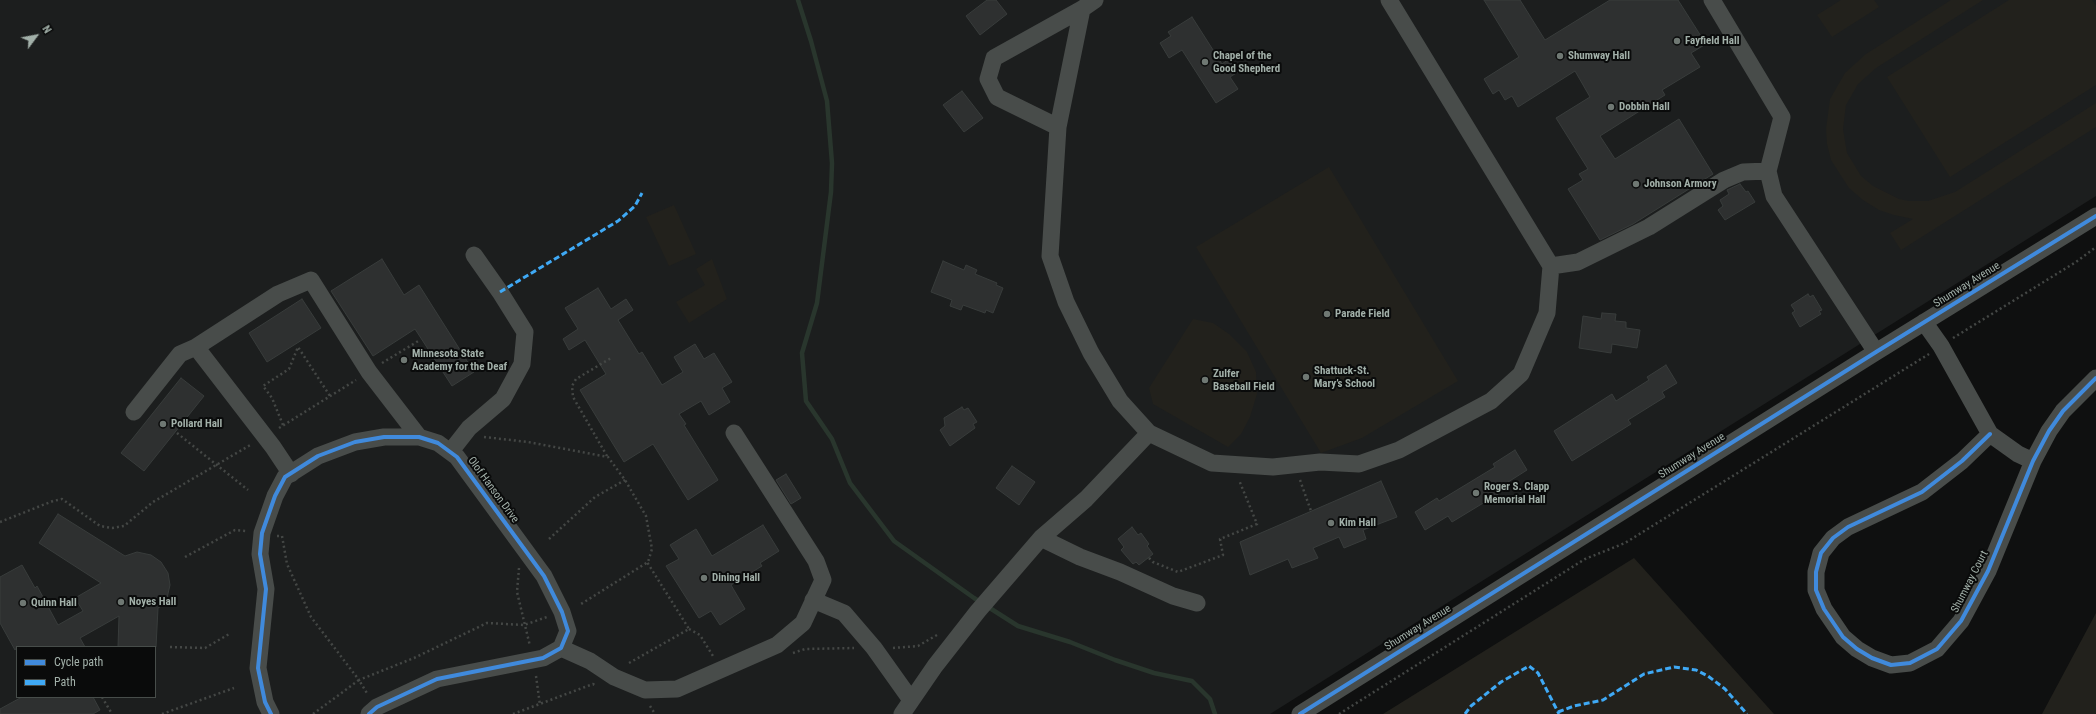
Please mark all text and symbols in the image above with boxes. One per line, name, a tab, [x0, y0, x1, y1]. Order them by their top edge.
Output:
north arrow	[16, 16, 56, 56]
text: N	[39, 23, 54, 36]
place label: Fayfield Hall	[1685, 34, 1740, 48]
marker: Fayfield Hall	[1672, 36, 1682, 46]
place label: Chapel of the Good Shepherd	[1213, 49, 1280, 75]
place label: Shumway Hall	[1568, 49, 1630, 63]
marker: Shumway Hall	[1555, 51, 1565, 61]
marker: Chapel of the Good Shepherd	[1200, 57, 1210, 67]
place label: Dobbin Hall	[1619, 100, 1670, 114]
marker: Dobbin Hall	[1606, 102, 1616, 112]
place label: Johnson Armory	[1644, 177, 1717, 191]
marker: Johnson Armory	[1631, 179, 1641, 189]
street label: Shumway Avenue	[1931, 259, 2003, 311]
place label: Parade Field	[1335, 307, 1390, 321]
marker: Parade Field	[1322, 309, 1332, 319]
place label: Minnesota State Academy for the Deaf	[412, 347, 507, 373]
marker: Minnesota State Academy for the Deaf	[399, 355, 409, 365]
place label: Shattuck-St. Mary’s School	[1314, 364, 1375, 390]
place label: Zulfer Baseball Field	[1213, 367, 1275, 393]
marker: Shattuck-St. Mary’s School	[1301, 372, 1311, 382]
marker: Zulfer Baseball Field	[1200, 375, 1210, 385]
place label: Pollard Hall	[171, 417, 222, 431]
marker: Pollard Hall	[158, 419, 168, 429]
street label: Shumway Avenue	[1656, 430, 1728, 482]
street label: Olof Hanson Drive	[465, 454, 521, 526]
place label: Roger S. Clapp Memorial Hall	[1484, 480, 1549, 506]
marker: Roger S. Clapp Memorial Hall	[1471, 488, 1481, 498]
place label: Kim Hall	[1339, 516, 1376, 530]
marker: Kim Hall	[1326, 518, 1336, 528]
street label: Shumway Court	[1949, 549, 1991, 615]
place label: Dining Hall	[712, 571, 760, 585]
marker: Dining Hall	[699, 573, 709, 583]
place label: Noyes Hall	[129, 595, 176, 609]
place label: Quinn Hall	[31, 596, 77, 610]
marker: Noyes Hall	[116, 597, 126, 607]
marker: Quinn Hall	[18, 598, 28, 608]
street label: Shumway Avenue	[1382, 602, 1454, 654]
legend	[16, 646, 156, 698]
text: Cycle path	[54, 655, 103, 669]
text: Path	[54, 675, 76, 689]

